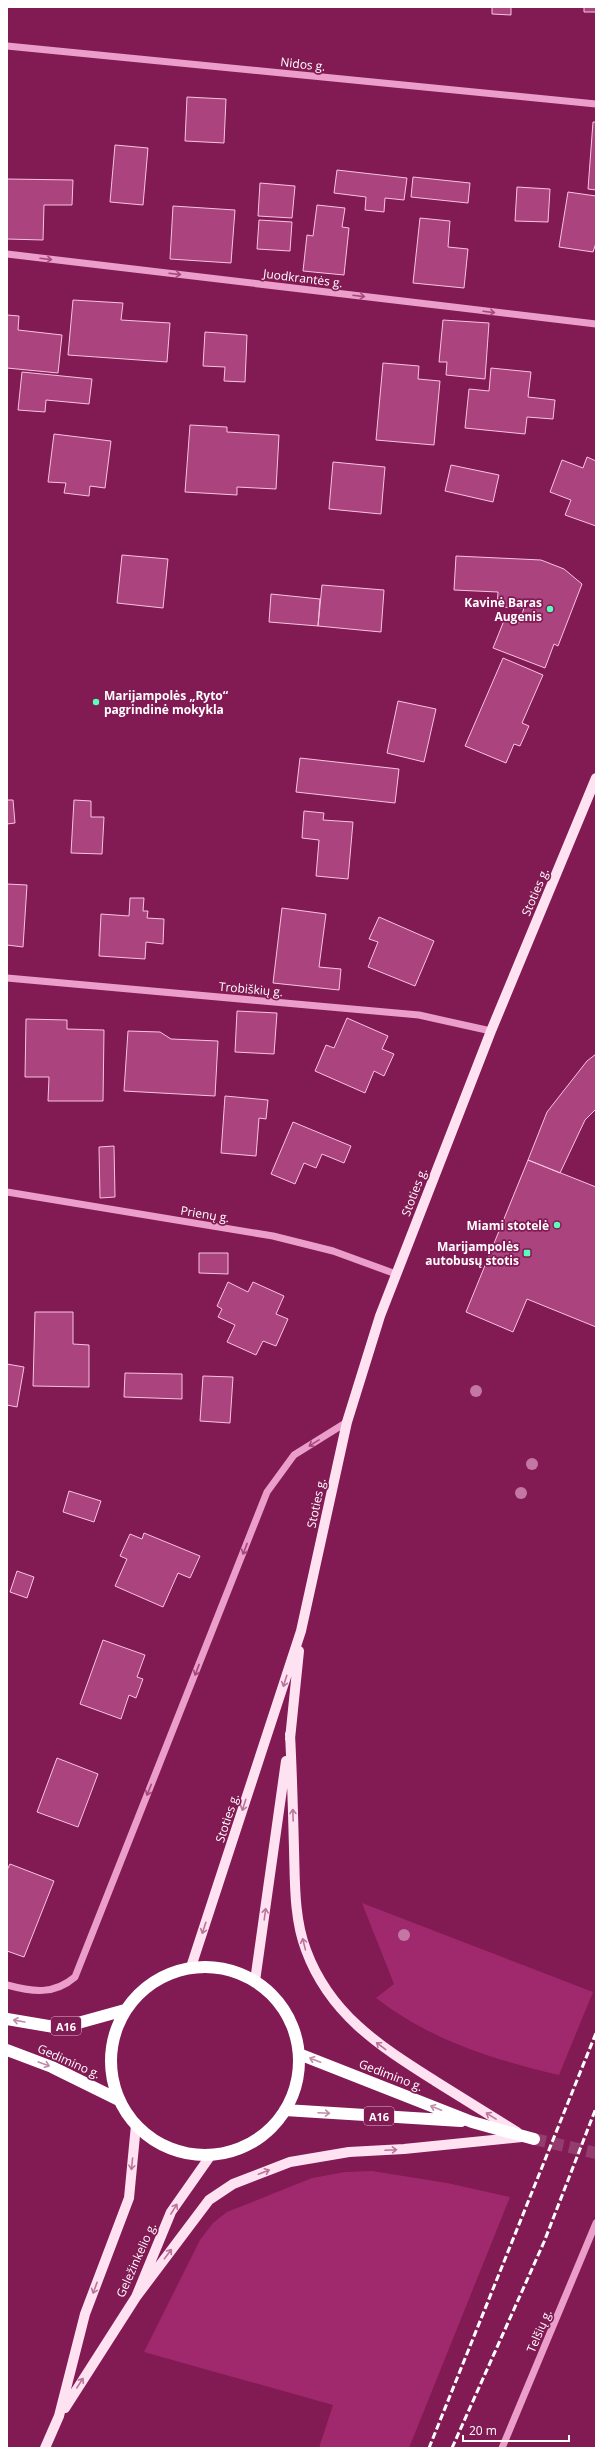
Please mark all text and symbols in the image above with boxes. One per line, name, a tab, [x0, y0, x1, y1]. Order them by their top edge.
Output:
street label: Nidos g.	[280, 53, 326, 75]
one-way arrow	[39, 255, 52, 263]
street label: Juodkrantės g.	[261, 265, 344, 291]
one-way arrow	[168, 270, 181, 278]
one-way arrow	[353, 292, 366, 300]
one-way arrow	[482, 308, 495, 315]
place label: Kavinė Baras Augenis	[464, 594, 542, 625]
marker: Kavinė Baras Augenis	[545, 604, 555, 614]
place label: Marijampolės „Ryto“ pagrindinė mokykla	[104, 687, 229, 718]
marker: Marijampolės „Ryto“ pagrindinė mokykla	[91, 697, 101, 707]
street label: Stoties g.	[517, 865, 553, 919]
street label: Trobiškių g.	[218, 978, 284, 1000]
street label: Stoties g.	[397, 1165, 431, 1219]
street label: Prienų g.	[179, 1202, 231, 1226]
place label: Miami stotelė	[467, 1217, 549, 1234]
marker: Miami stotelė	[552, 1220, 562, 1230]
place label: Marijampolės autobusų stotis	[425, 1238, 519, 1269]
marker: Marijampolės autobusų stotis	[522, 1248, 532, 1258]
one-way arrow	[308, 1439, 320, 1447]
street label: Stoties g.	[302, 1476, 330, 1530]
one-way arrow	[240, 1542, 248, 1554]
one-way arrow	[193, 1663, 201, 1675]
one-way arrow	[281, 1674, 288, 1687]
one-way arrow	[145, 1784, 152, 1796]
street label: Stoties g.	[211, 1791, 243, 1845]
one-way arrow	[240, 1798, 248, 1810]
one-way arrow	[289, 1809, 297, 1822]
one-way arrow	[261, 1908, 269, 1921]
one-way arrow	[200, 1922, 207, 1935]
one-way arrow	[300, 1938, 308, 1951]
one-way arrow	[13, 2017, 26, 2025]
road number: A16	[51, 2017, 81, 2035]
street label: Gedimino g.	[35, 2040, 103, 2082]
one-way arrow	[376, 2042, 387, 2050]
street label: Gedimino g.	[357, 2055, 425, 2095]
one-way arrow	[309, 2056, 321, 2064]
one-way arrow	[37, 2060, 49, 2068]
one-way arrow	[430, 2103, 442, 2111]
road number: A16	[364, 2107, 394, 2125]
one-way arrow	[317, 2109, 330, 2116]
one-way arrow	[486, 2112, 497, 2120]
one-way arrow	[384, 2146, 397, 2153]
one-way arrow	[128, 2157, 136, 2170]
one-way arrow	[258, 2168, 270, 2176]
one-way arrow	[170, 2203, 178, 2215]
street label: Geležinkelio g.	[112, 2220, 160, 2300]
one-way arrow	[164, 2249, 172, 2260]
one-way arrow	[91, 2281, 99, 2293]
street label: Telšių g.	[522, 2307, 556, 2355]
one-way arrow	[77, 2377, 85, 2389]
scale bar	[463, 2417, 569, 2443]
text: 20 m	[469, 2422, 497, 2439]

